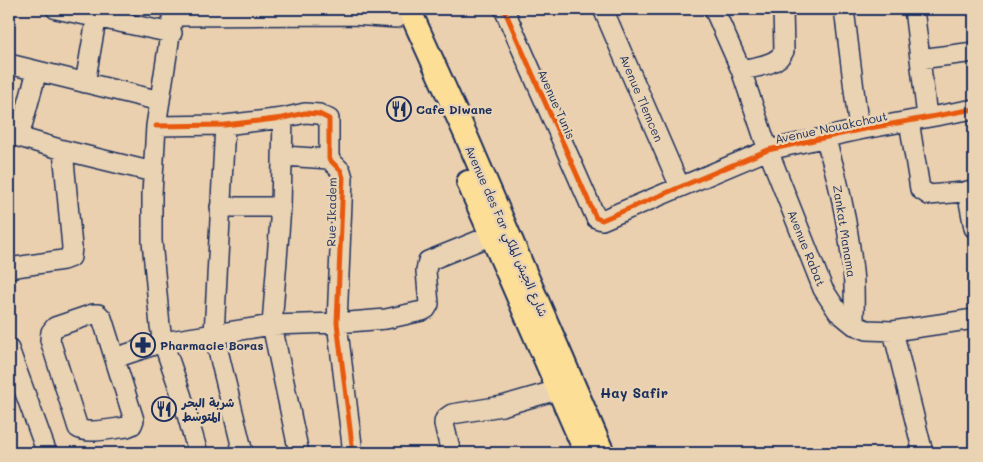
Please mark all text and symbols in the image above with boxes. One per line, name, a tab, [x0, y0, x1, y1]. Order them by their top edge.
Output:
street label: Avenue Tlemcen	[616, 52, 668, 144]
street label: Avenue Tunis	[534, 67, 580, 142]
restaurant icon: Cafe Diwane	[386, 96, 412, 122]
place label: Cafe Diwane	[416, 101, 492, 117]
street label: Avenue Nouakchout	[773, 107, 889, 147]
street label: Avenue des Far شارع الجيش الملكي	[458, 143, 552, 321]
street label: Rue Ikadem	[322, 177, 340, 247]
street label: Zankat Manama	[830, 184, 860, 278]
street label: Avenue Rabat	[784, 207, 830, 289]
pharmacy icon: Pharmacie Boras	[130, 332, 156, 358]
place label: Pharmacie Boras	[160, 337, 263, 353]
district label: Hay Safir	[600, 383, 668, 402]
place label: شربة البحر المتوسط	[181, 394, 234, 425]
restaurant icon: شربة البحر المتوسط	[151, 396, 177, 422]

